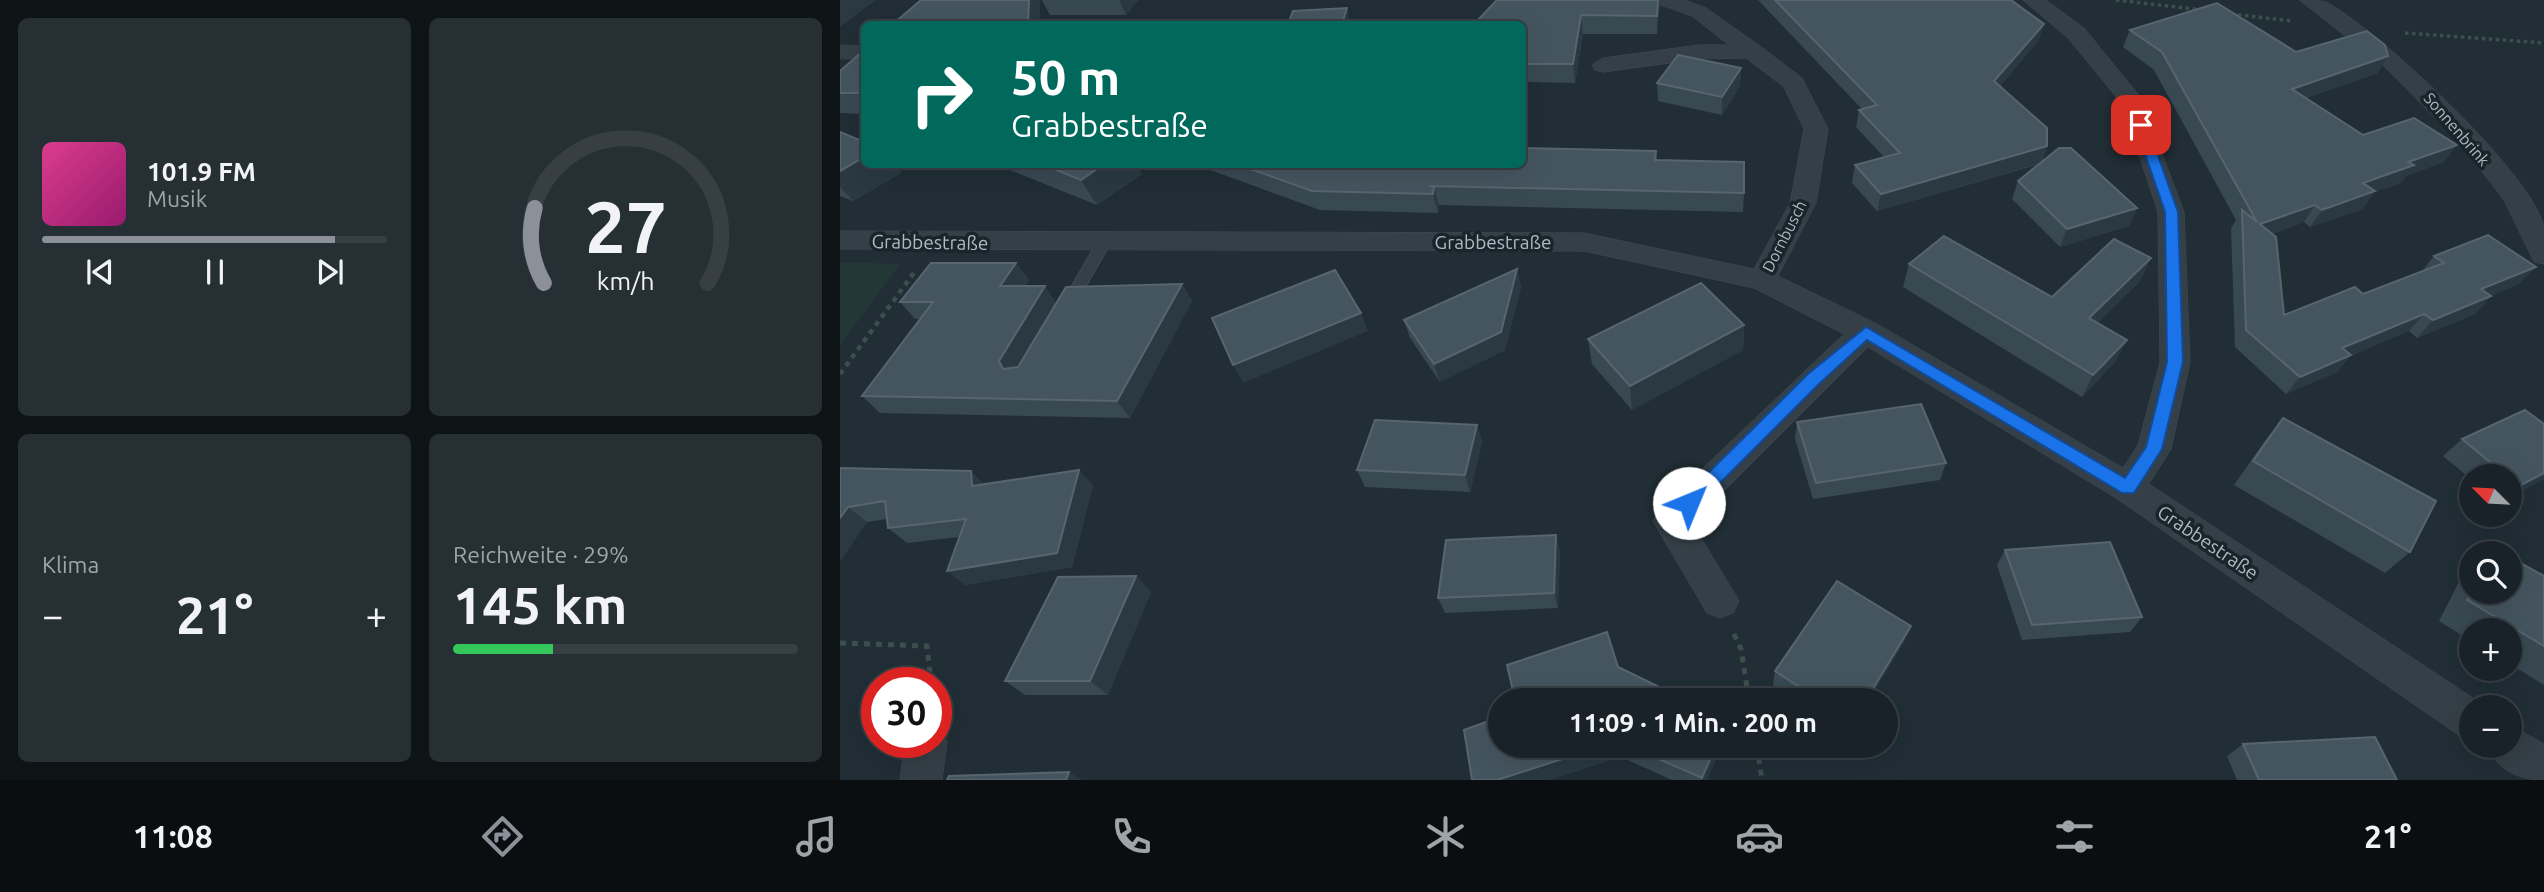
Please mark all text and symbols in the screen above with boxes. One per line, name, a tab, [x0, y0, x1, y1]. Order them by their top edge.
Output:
icon: right	[896, 49, 987, 140]
text: 50 m	[1011, 49, 1120, 104]
street label: Sonnenbrink	[2421, 89, 2493, 169]
pin	[2111, 95, 2171, 155]
icon: arrive	[2122, 106, 2160, 144]
text: Grabbestraße	[1011, 107, 1208, 143]
text: 101.9 FM	[147, 157, 256, 186]
text: 27	[584, 185, 667, 267]
text: Musik	[147, 186, 207, 211]
street label: Dornbusch	[1758, 197, 1810, 275]
street label: Grabbestraße	[871, 230, 989, 254]
street label: Grabbestraße	[1435, 231, 1551, 253]
icon: previous	[81, 253, 119, 291]
icon: pause	[196, 253, 234, 291]
icon: next	[311, 253, 349, 291]
text: km/h	[597, 267, 654, 295]
north arrow	[2459, 464, 2522, 527]
map controls	[2459, 464, 2522, 758]
position arrow	[1652, 466, 1726, 540]
street label: Grabbestraße	[2153, 500, 2263, 584]
button: search	[2459, 541, 2522, 604]
text: Reichweite · 29%	[453, 542, 629, 567]
text: Klima	[42, 552, 99, 577]
text: 145 km	[453, 576, 627, 634]
text: 21°	[176, 586, 253, 644]
text: −	[42, 594, 63, 636]
text: +	[366, 594, 387, 636]
button: +	[2459, 618, 2522, 681]
speed limit sign: 30	[861, 667, 952, 758]
button: −	[2459, 695, 2522, 758]
text: 11:09 · 1 Min. · 200 m	[1569, 708, 1817, 737]
icon: directions	[478, 812, 527, 861]
icon: music	[792, 812, 841, 861]
icon: phone	[1107, 812, 1156, 861]
icon: climate	[1421, 812, 1470, 861]
icon: car	[1735, 812, 1784, 861]
icon: filters	[2050, 812, 2099, 861]
text: 11:08	[133, 818, 213, 854]
text: 21°	[2364, 818, 2411, 854]

